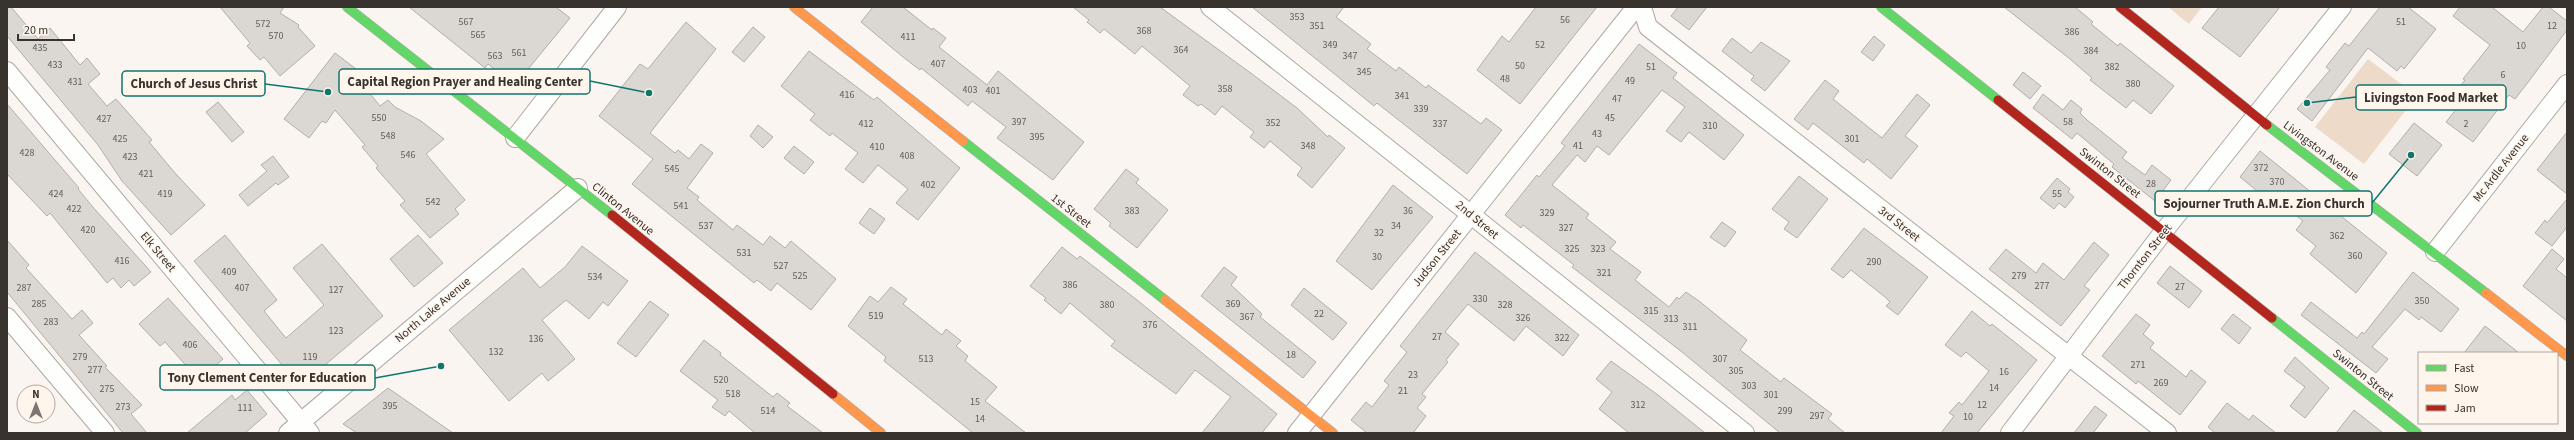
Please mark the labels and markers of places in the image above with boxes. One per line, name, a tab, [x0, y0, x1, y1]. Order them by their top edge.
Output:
callout: Capital Region Prayer and Healing Center	[339, 69, 590, 94]
callout: Church of Jesus Christ	[122, 71, 265, 96]
callout: Livingston Food Market	[2356, 85, 2506, 110]
callout: Sojourner Truth A.M.E. Zion Church	[2155, 191, 2372, 216]
callout: Tony Clement Center for Education	[160, 365, 375, 390]

